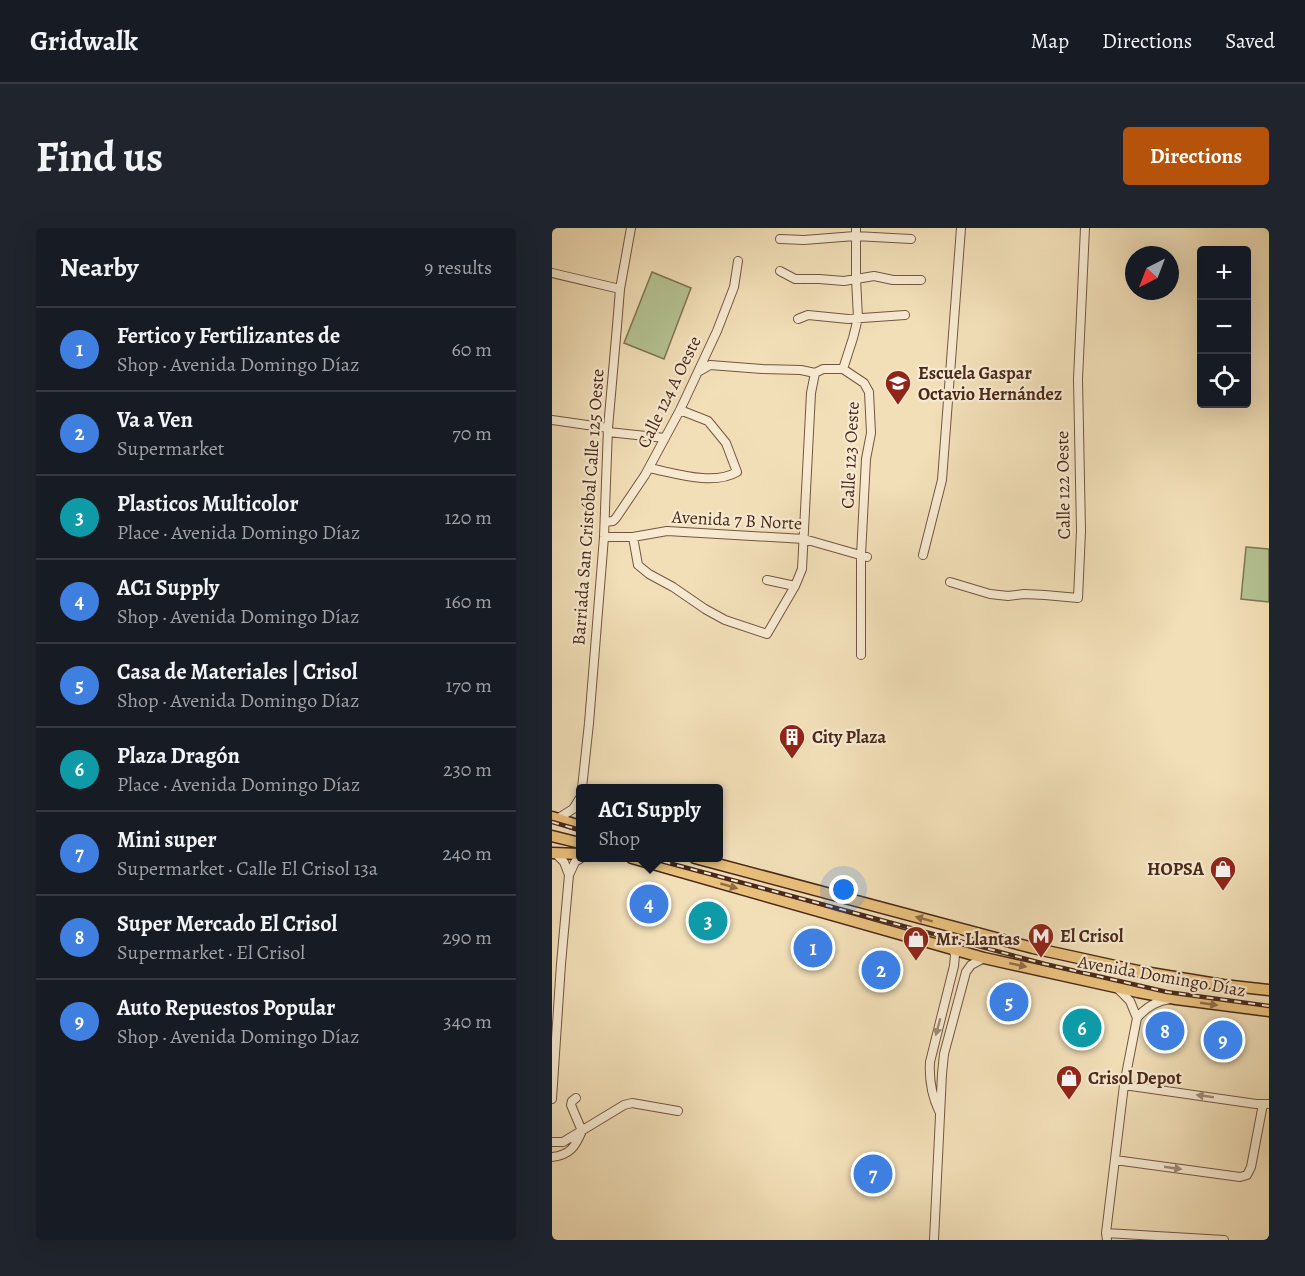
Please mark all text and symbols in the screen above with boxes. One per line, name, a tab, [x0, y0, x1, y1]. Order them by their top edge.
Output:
text: Gridwalk	[30, 22, 138, 60]
text: Map	[1031, 27, 1069, 55]
text: Directions	[1102, 27, 1192, 55]
text: Saved	[1225, 27, 1275, 55]
button: Directions	[1123, 127, 1269, 185]
text: Find us	[36, 128, 163, 185]
north arrow	[1125, 246, 1179, 300]
map controls	[1197, 246, 1251, 408]
button: +	[1197, 246, 1251, 300]
text: Nearby	[60, 250, 139, 285]
text: 9 results	[424, 254, 492, 281]
button: −	[1197, 300, 1251, 354]
text: Fertico y Fertilizantes de	[117, 321, 340, 351]
street label: Calle 124 A Oeste	[631, 332, 707, 452]
text: 1	[76, 336, 83, 363]
text: 60 m	[452, 336, 492, 363]
text: Shop · Avenida Domingo Díaz	[117, 351, 359, 378]
button: locate	[1197, 354, 1251, 408]
place label: Escuela Gaspar Octavio Hernández	[918, 361, 1062, 406]
street label: Barriada San Cristóbal Calle 125 Oeste	[566, 368, 610, 646]
school or university icon: Escuela Gaspar Octavio Hernández	[883, 368, 913, 406]
street label: Calle 123 Oeste	[835, 401, 865, 509]
text: Va a Ven	[117, 405, 193, 435]
text: 2	[75, 420, 84, 447]
text: 70 m	[452, 420, 492, 447]
street label: Calle 122 Oeste	[1050, 430, 1076, 540]
text: Supermarket	[117, 435, 224, 462]
text: Plasticos Multicolor	[117, 489, 298, 519]
text: 3	[75, 504, 84, 531]
text: 120 m	[444, 504, 492, 531]
street label: Avenida 7 B Norte	[670, 505, 803, 535]
text: Place · Avenida Domingo Díaz	[117, 519, 360, 546]
text: AC1 Supply	[117, 573, 219, 603]
text: 4	[75, 588, 84, 615]
text: 160 m	[445, 588, 492, 615]
text: Shop · Avenida Domingo Díaz	[117, 603, 359, 630]
text: Casa de Materiales | Crisol	[117, 657, 358, 687]
text: 5	[75, 672, 84, 699]
text: 170 m	[446, 672, 492, 699]
text: Shop · Avenida Domingo Díaz	[117, 687, 359, 714]
building icon: City Plaza	[777, 722, 807, 760]
place label: City Plaza	[812, 725, 887, 749]
text: Plaza Dragón	[117, 741, 240, 771]
text: 6	[75, 756, 84, 783]
text: 230 m	[443, 756, 492, 783]
text: Place · Avenida Domingo Díaz	[117, 771, 360, 798]
popup	[576, 784, 723, 862]
text: AC1 Supply	[598, 795, 701, 825]
text: Mini super	[117, 825, 216, 855]
text: Shop	[598, 825, 640, 852]
text: 7	[75, 840, 84, 867]
text: 240 m	[442, 840, 492, 867]
shop icon: HOPSA	[1208, 854, 1238, 892]
text: Supermarket · Calle El Crisol 13a	[117, 855, 378, 882]
place label: HOPSA	[1147, 857, 1205, 881]
your location	[829, 875, 858, 904]
one-way arrow	[720, 881, 738, 891]
pin: 4	[630, 882, 668, 926]
pin: 3	[688, 898, 728, 944]
text: Super Mercado El Crisol	[117, 909, 337, 939]
one-way arrow	[915, 914, 933, 923]
metro station icon: El Crisol	[1026, 921, 1056, 959]
text: 8	[75, 924, 84, 951]
text: 290 m	[442, 924, 492, 951]
shop icon: Mr. Llantas	[901, 924, 931, 962]
place label: El Crisol	[1060, 924, 1124, 948]
pin: 1	[794, 926, 832, 970]
place label: Mr. Llantas	[936, 927, 1020, 951]
text: Supermarket · El Crisol	[117, 939, 305, 966]
pin: 2	[862, 948, 900, 992]
street label: Avenida Domingo Díaz	[1075, 949, 1248, 1003]
one-way arrow	[1009, 961, 1028, 970]
pin: 5	[990, 980, 1028, 1024]
text: Auto Repuestos Popular	[117, 993, 335, 1023]
one-way arrow	[1200, 999, 1219, 1008]
pin: 6	[1062, 1006, 1102, 1050]
text: 9	[75, 1008, 84, 1035]
text: 340 m	[443, 1008, 492, 1035]
pin: 8	[1146, 1008, 1184, 1054]
one-way arrow	[933, 1017, 943, 1036]
pin: 9	[1204, 1018, 1242, 1062]
text: Shop · Avenida Domingo Díaz	[117, 1023, 359, 1050]
shop icon: Crisol Depot	[1054, 1063, 1084, 1101]
place label: Crisol Depot	[1088, 1066, 1182, 1090]
one-way arrow	[1195, 1092, 1214, 1101]
pin: 7	[854, 1152, 892, 1196]
one-way arrow	[1164, 1163, 1183, 1172]

